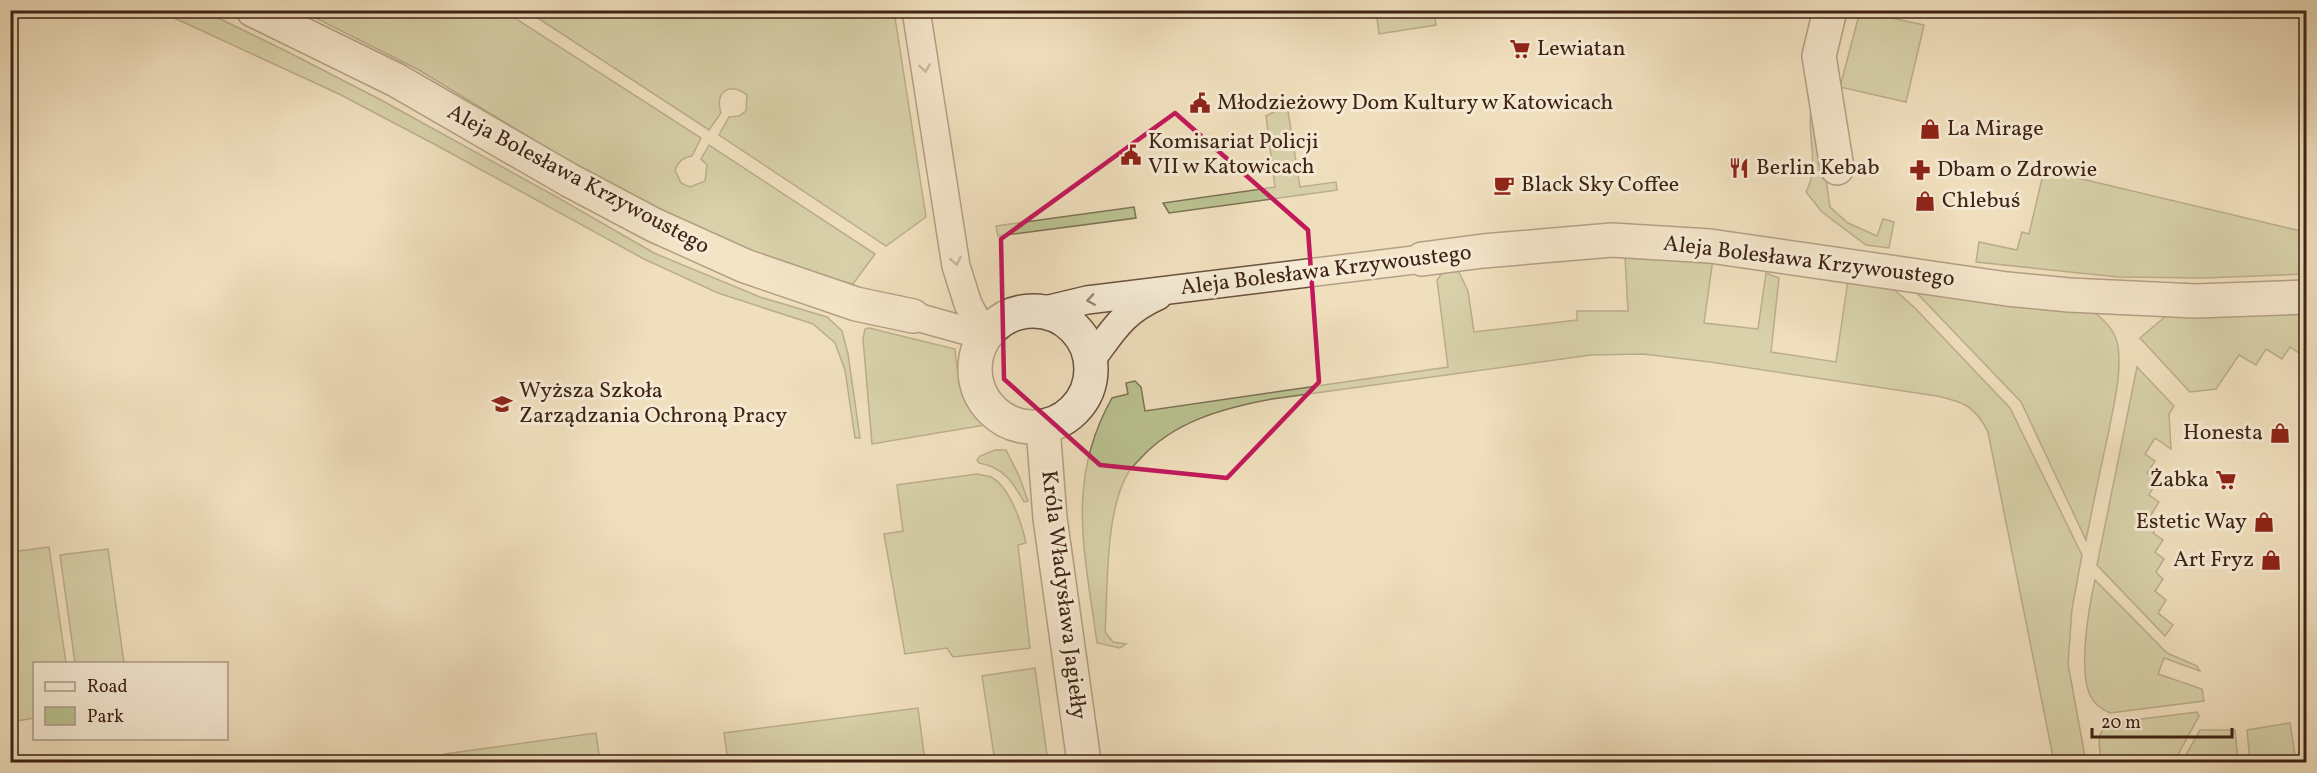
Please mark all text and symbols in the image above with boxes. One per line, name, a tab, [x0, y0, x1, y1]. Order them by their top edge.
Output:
place label: Lewiatan	[1537, 34, 1626, 65]
supermarket icon: Lewiatan	[1508, 37, 1532, 61]
one-way arrow	[919, 64, 931, 73]
place label: Młodzieżowy Dom Kultury w Katowicach	[1217, 88, 1613, 119]
public building icon: Młodzieżowy Dom Kultury w Katowicach	[1188, 91, 1212, 115]
street label: Aleja Bolesława Krzywoustego	[441, 97, 715, 263]
place label: La Mirage	[1947, 114, 2044, 145]
shop icon: La Mirage	[1918, 117, 1942, 141]
place label: Komisariat Policji VII w Katowicach	[1148, 127, 1319, 183]
public building icon: Komisariat Policji VII w Katowicach	[1119, 143, 1143, 167]
place label: Berlin Kebab	[1756, 153, 1880, 184]
place label: Dbam o Zdrowie	[1937, 155, 2097, 186]
restaurant icon: Berlin Kebab	[1727, 156, 1751, 180]
pharmacy icon: Dbam o Zdrowie	[1908, 158, 1932, 182]
place label: Black Sky Coffee	[1521, 170, 1679, 201]
cafe icon: Black Sky Coffee	[1492, 173, 1516, 197]
place label: Chlebuś	[1942, 186, 2020, 217]
shop icon: Chlebuś	[1913, 189, 1937, 213]
street label: Aleja Bolesława Krzywoustego	[1662, 229, 1956, 295]
street label: Aleja Bolesława Krzywoustego	[1179, 238, 1473, 304]
one-way arrow	[949, 256, 962, 266]
one-way arrow	[1086, 293, 1095, 305]
place label: Wyższa Szkoła Zarządzania Ochroną Pracy	[519, 376, 787, 432]
school or university icon: Wyższa Szkoła Zarządzania Ochroną Pracy	[490, 392, 514, 416]
place label: Honesta	[2183, 418, 2263, 449]
shop icon: Honesta	[2268, 421, 2292, 445]
place label: Żabka	[2149, 465, 2209, 496]
supermarket icon: Żabka	[2214, 468, 2238, 492]
street label: Króla Władysława Jagiełły	[1032, 469, 1094, 721]
place label: Estetic Way	[2136, 507, 2247, 538]
shop icon: Estetic Way	[2252, 510, 2276, 534]
place label: Art Fryz	[2173, 545, 2254, 576]
shop icon: Art Fryz	[2259, 548, 2283, 572]
legend	[33, 662, 228, 740]
text: Road	[87, 675, 128, 700]
scale bar	[2092, 701, 2232, 739]
text: Park	[87, 705, 124, 730]
text: 20 m	[2101, 711, 2141, 736]

